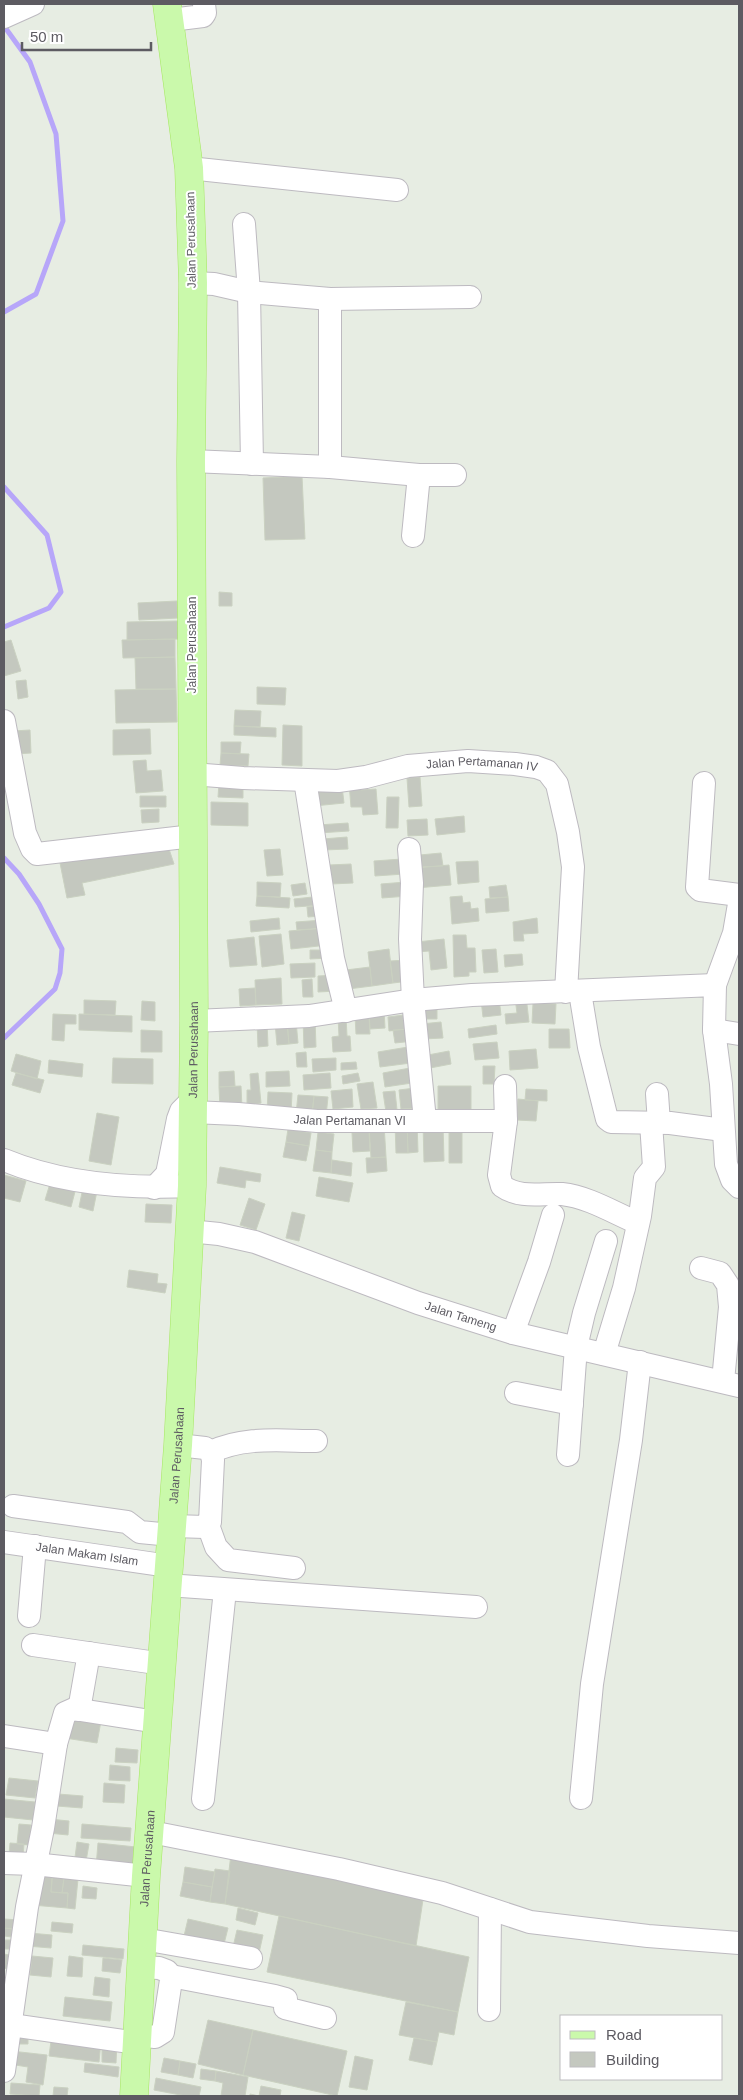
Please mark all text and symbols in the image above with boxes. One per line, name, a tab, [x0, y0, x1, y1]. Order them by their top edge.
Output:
scale bar	[22, 20, 151, 52]
text: 50 m	[30, 28, 63, 45]
street label: Jalan Perusahaan	[183, 192, 199, 288]
street label: Jalan Perusahaan	[185, 597, 199, 693]
street label: Jalan Pertamanan IV	[425, 754, 539, 774]
street label: Jalan Perusahaan	[186, 1001, 201, 1098]
street label: Jalan Pertamanan VI	[293, 1112, 406, 1128]
street label: Jalan Tameng	[423, 1299, 499, 1334]
street label: Jalan Perusahaan	[167, 1407, 187, 1504]
street label: Jalan Makam Islam	[35, 1540, 139, 1568]
street label: Jalan Perusahaan	[137, 1810, 158, 1907]
legend	[560, 2015, 723, 2080]
text: Road	[606, 2026, 642, 2043]
text: Building	[606, 2051, 659, 2068]

